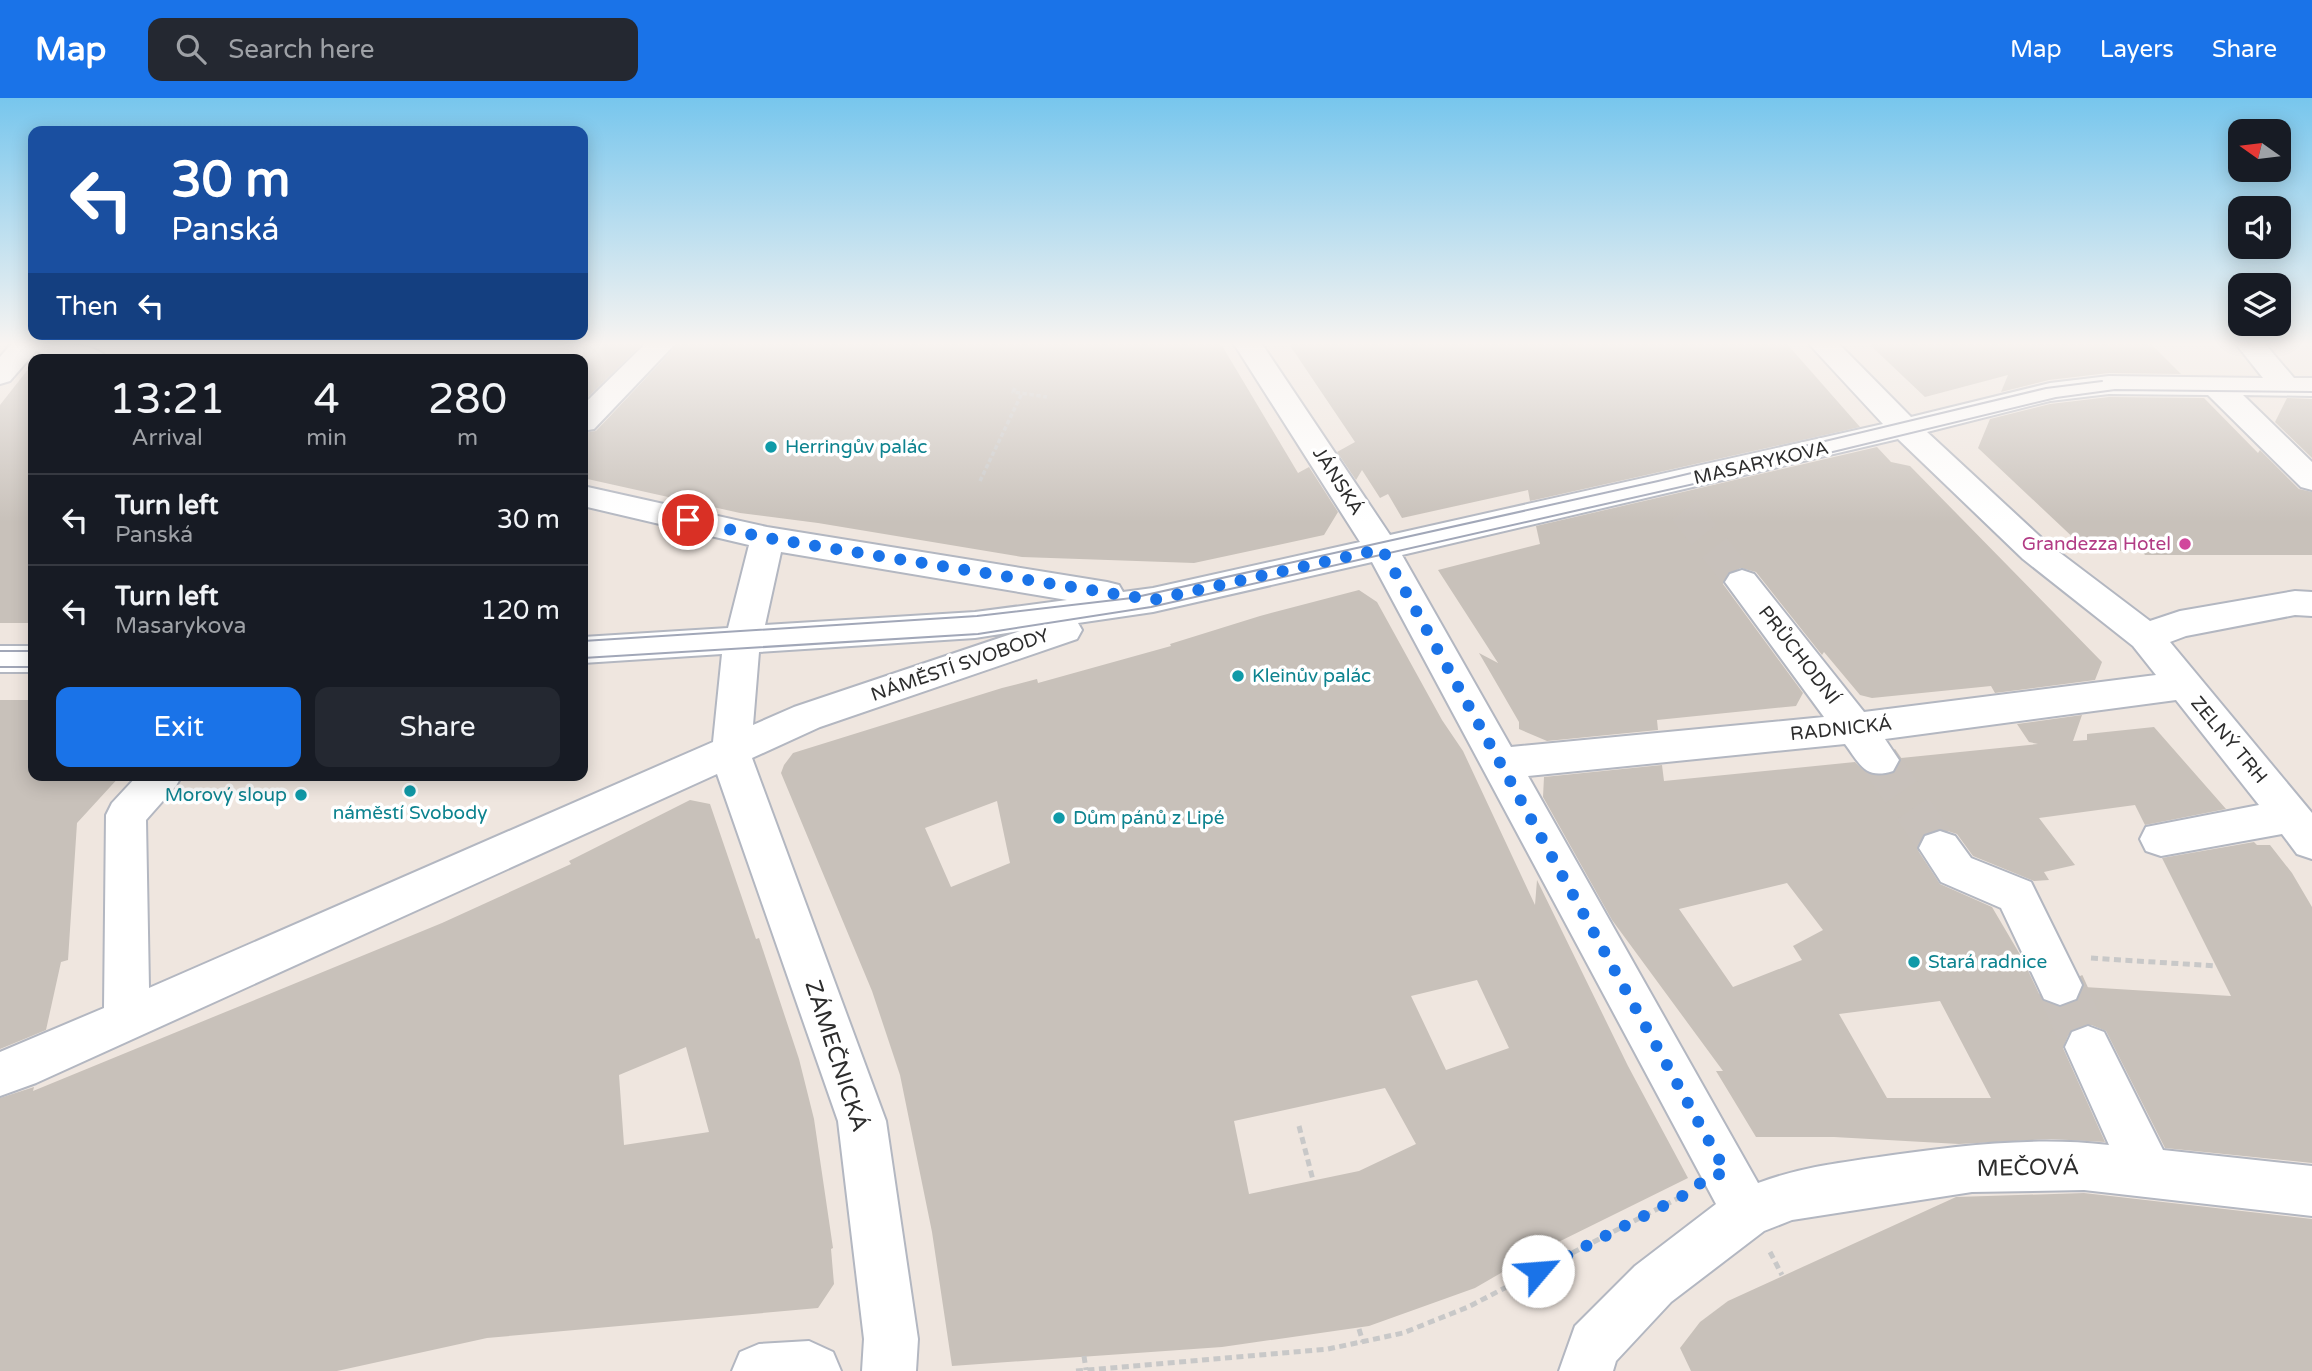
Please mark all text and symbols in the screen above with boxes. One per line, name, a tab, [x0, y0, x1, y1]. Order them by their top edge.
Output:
search box	[148, 18, 638, 81]
text: Map	[35, 30, 106, 69]
icon: search	[172, 30, 210, 68]
text: Search here	[228, 34, 374, 65]
text: Map	[2010, 35, 2062, 64]
text: Layers	[2100, 35, 2174, 64]
text: Share	[2212, 35, 2277, 64]
north arrow	[2228, 119, 2291, 182]
map controls	[2228, 119, 2291, 336]
text: 30 m	[171, 151, 290, 210]
icon: left	[56, 154, 147, 245]
button: sound	[2228, 196, 2291, 259]
text: Panská	[171, 211, 280, 249]
button: layers	[2228, 273, 2291, 336]
icon: left	[132, 287, 170, 325]
text: Then	[56, 291, 118, 322]
text: 13:21	[109, 374, 225, 425]
text: 4	[313, 374, 340, 425]
text: 280	[428, 374, 507, 425]
text: Arrival	[132, 424, 203, 452]
text: min	[306, 424, 347, 452]
text: m	[457, 424, 478, 452]
place label: Herringův palác	[785, 436, 927, 458]
street label: MASARYKOVA	[1691, 437, 1831, 489]
marker: Herringův palác	[763, 439, 779, 455]
street label: JÁNSKÁ	[1308, 442, 1369, 519]
text: Turn left	[115, 490, 218, 521]
pin	[658, 490, 718, 550]
icon: left	[56, 501, 94, 539]
icon: arrive	[669, 501, 707, 539]
text: 30 m	[497, 504, 560, 535]
text: Panská	[115, 521, 193, 549]
place label: Grandezza Hotel	[2022, 533, 2171, 555]
marker: Grandezza Hotel	[2177, 536, 2193, 552]
text: Turn left	[115, 581, 218, 612]
icon: left	[56, 592, 94, 630]
text: 120 m	[480, 595, 560, 626]
street label: PRŮCHODNÍ	[1754, 601, 1845, 709]
text: Masarykova	[115, 612, 246, 640]
street label: NÁMĚSTÍ SVOBODY	[868, 623, 1052, 706]
place label: Kleinův palác	[1252, 665, 1371, 687]
marker: Kleinův palác	[1230, 668, 1246, 684]
button: Exit	[56, 687, 301, 767]
button: Share	[315, 687, 560, 767]
street label: ZELNÝ TRH	[2186, 691, 2273, 788]
street label: RADNICKÁ	[1789, 712, 1893, 745]
marker: náměstí Svobody	[402, 783, 418, 799]
place label: Morový sloup	[165, 784, 287, 806]
marker: Morový sloup	[293, 787, 309, 803]
place label: náměstí Svobody	[333, 802, 487, 824]
place label: Dům pánů z Lipé	[1073, 807, 1225, 829]
marker: Dům pánů z Lipé	[1051, 810, 1067, 826]
place label: Stará radnice	[1928, 951, 2047, 973]
marker: Stará radnice	[1906, 954, 1922, 970]
street label: ZÁMEČNICKÁ	[798, 977, 874, 1135]
street label: MEČOVÁ	[1976, 1153, 2080, 1183]
position arrow	[1501, 1234, 1575, 1308]

